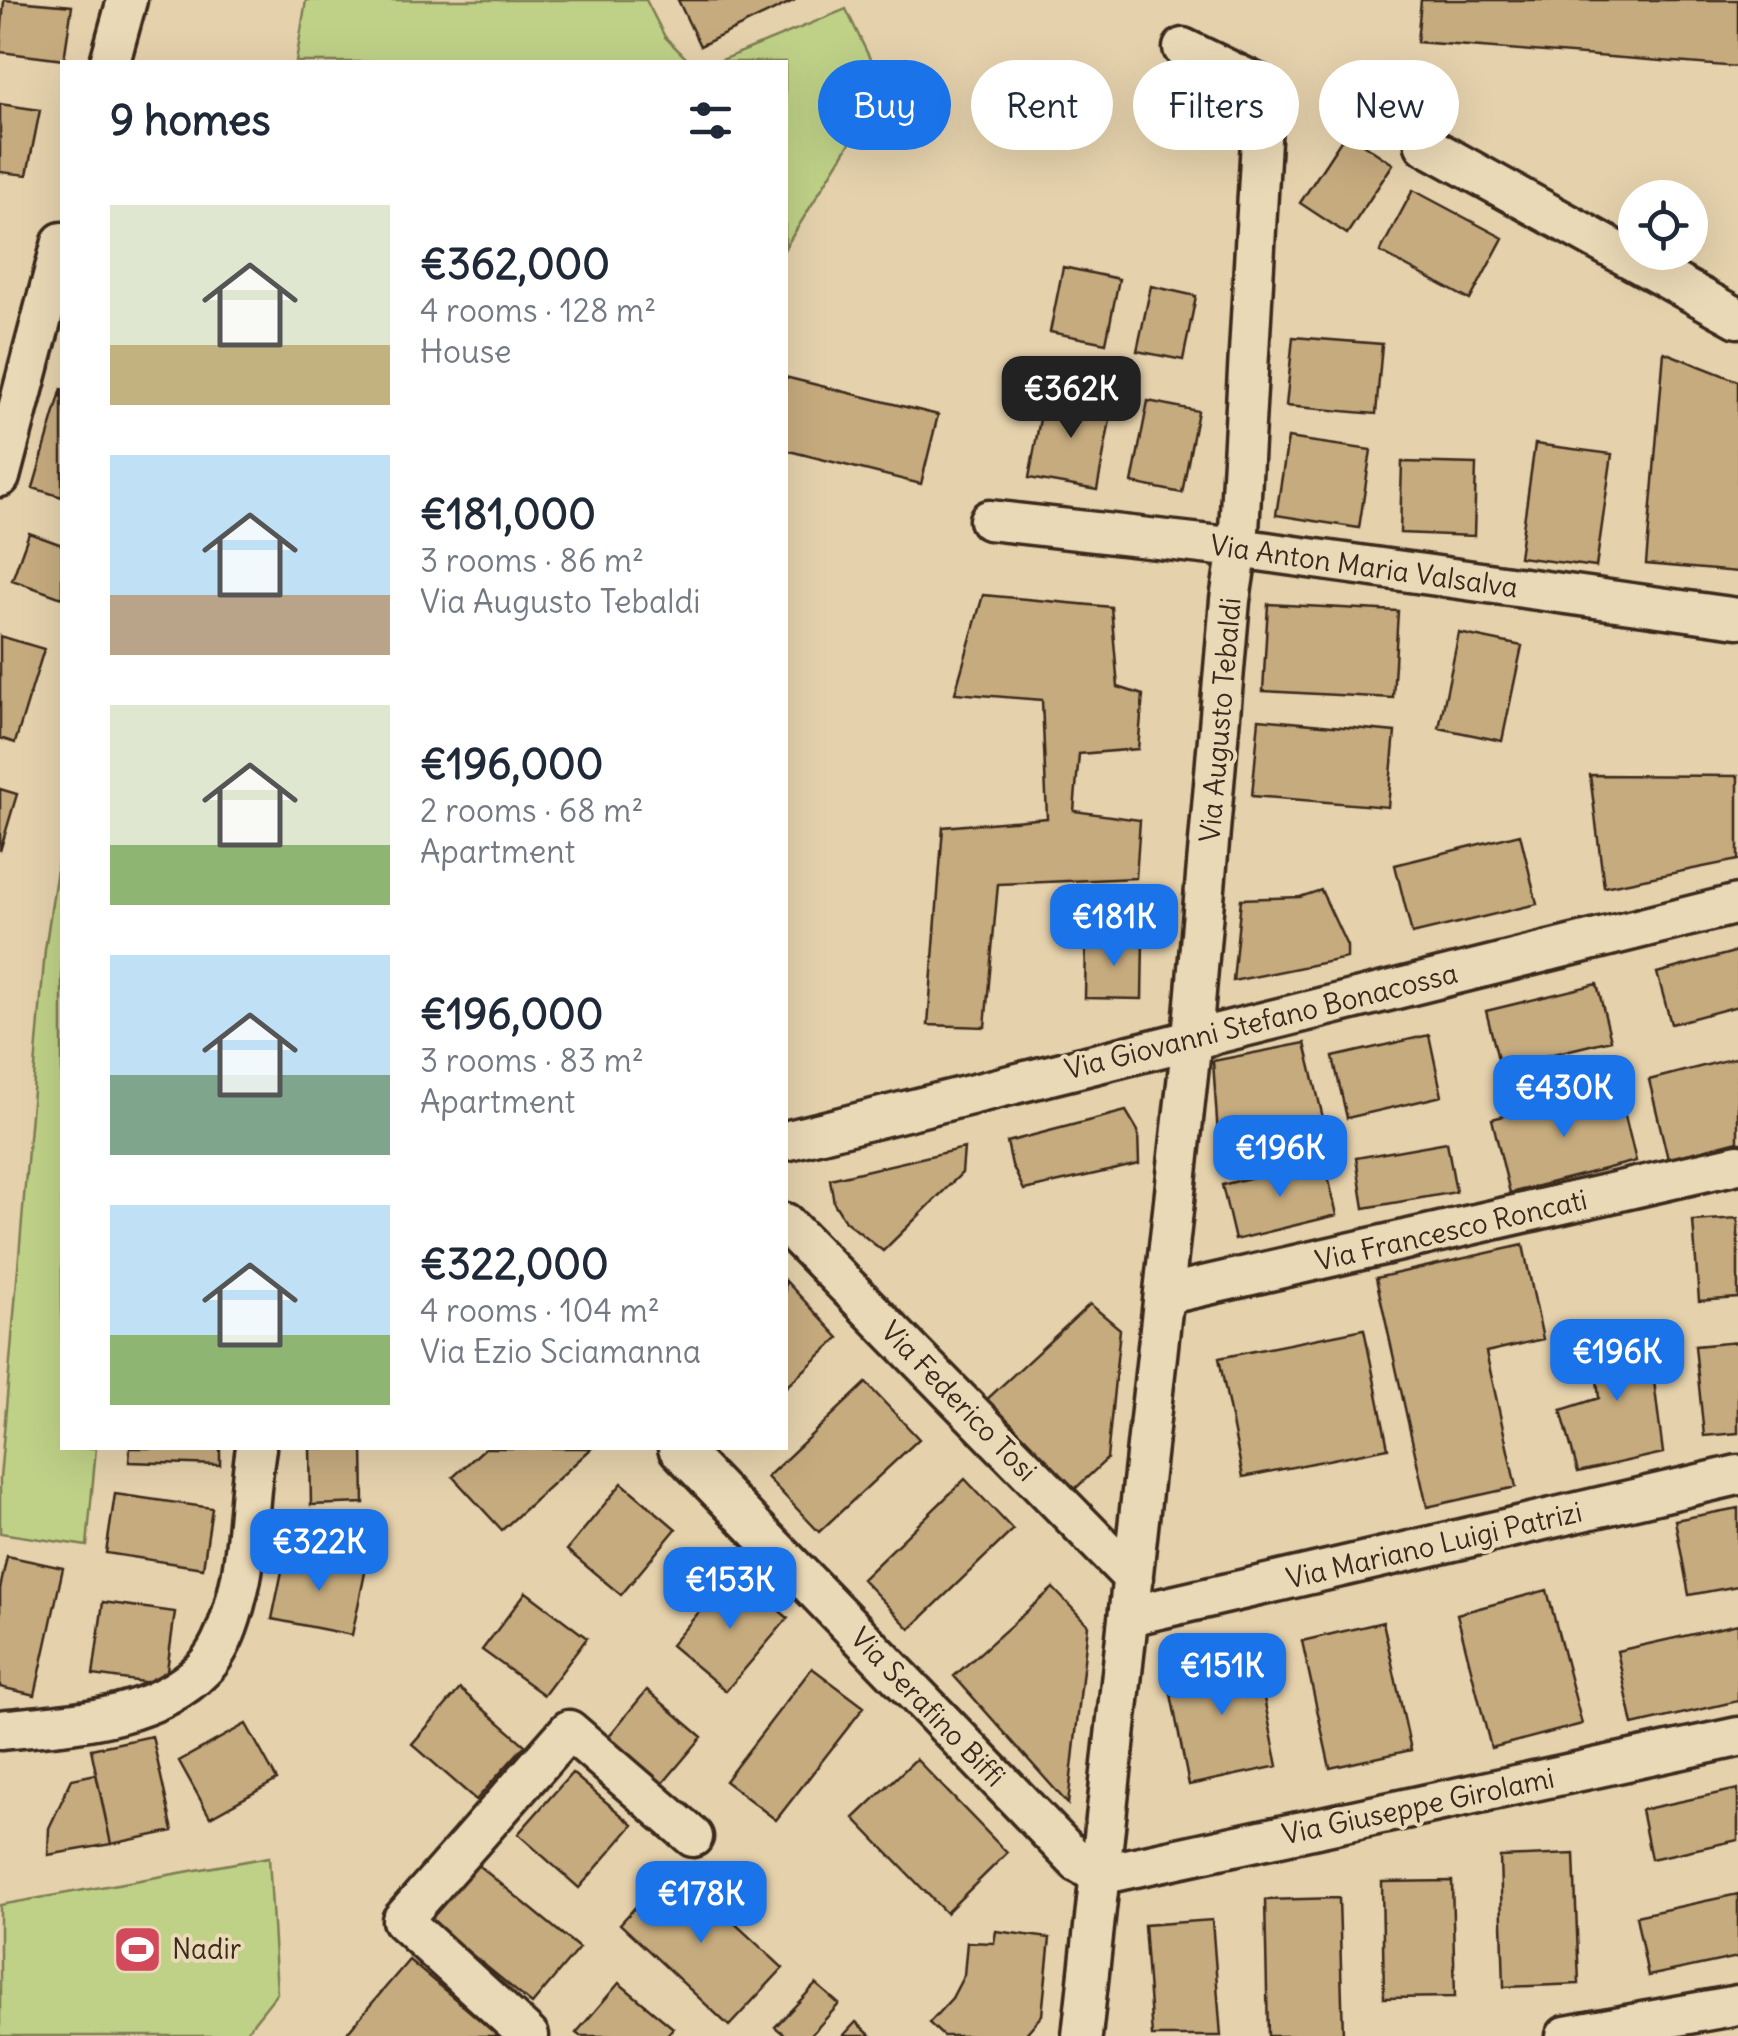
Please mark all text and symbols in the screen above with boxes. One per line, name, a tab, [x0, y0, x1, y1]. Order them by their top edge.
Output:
chip: Buy	[818, 60, 951, 150]
chip: Rent	[971, 60, 1113, 150]
chip: Filters	[1133, 60, 1299, 150]
chip: New	[1319, 60, 1459, 150]
icon: filters	[683, 93, 738, 148]
text: 9 homes	[110, 94, 271, 146]
map controls	[1618, 180, 1708, 270]
button: locate	[1618, 180, 1708, 270]
text: €362,000	[420, 238, 610, 290]
icon: home	[190, 245, 310, 365]
text: 4 rooms · 128 m²	[420, 290, 656, 331]
text: House	[420, 331, 511, 372]
pin: €362K	[1001, 356, 1141, 441]
text: €362K	[1024, 368, 1118, 409]
text: €181,000	[420, 488, 596, 540]
icon: home	[190, 495, 310, 615]
street label: Via Anton Maria Valsalva	[1208, 527, 1520, 605]
text: 3 rooms · 86 m²	[420, 540, 644, 581]
text: Via Augusto Tebaldi	[420, 581, 700, 622]
street label: Via Augusto Tebaldi	[1191, 596, 1249, 844]
text: €196,000	[420, 738, 603, 790]
icon: home	[190, 745, 310, 865]
text: 2 rooms · 68 m²	[420, 790, 643, 831]
text: Apartment	[420, 831, 575, 872]
pin: €181K	[1044, 884, 1184, 969]
text: €181K	[1072, 896, 1156, 937]
street label: Via Giovanni Stefano Bonacossa	[1061, 955, 1461, 1087]
text: €196,000	[420, 988, 603, 1040]
icon: home	[190, 995, 310, 1115]
text: 3 rooms · 83 m²	[420, 1040, 644, 1081]
pin: €430K	[1494, 1055, 1634, 1140]
text: €430K	[1515, 1067, 1613, 1108]
text: Apartment	[420, 1081, 575, 1122]
pin: €196K	[1210, 1115, 1350, 1200]
text: €196K	[1235, 1127, 1325, 1168]
street label: Via Francesco Roncati	[1312, 1181, 1590, 1279]
text: €322,000	[420, 1238, 609, 1290]
icon: home	[190, 1245, 310, 1365]
text: 4 rooms · 104 m²	[420, 1290, 660, 1331]
street label: Via Federico Tosi	[873, 1313, 1045, 1489]
pin: €196K	[1547, 1319, 1687, 1404]
text: Via Ezio Sciamanna	[420, 1331, 701, 1372]
text: €196K	[1572, 1331, 1662, 1372]
street label: Via Mariano Luigi Patrizi	[1283, 1493, 1585, 1597]
pin: €322K	[249, 1509, 389, 1594]
text: €322K	[272, 1521, 366, 1562]
pin: €153K	[660, 1547, 800, 1632]
text: €153K	[685, 1559, 775, 1600]
street label: Via Serafino Biffi	[843, 1620, 1013, 1794]
pin: €151K	[1152, 1633, 1292, 1718]
text: €151K	[1180, 1645, 1264, 1686]
street label: Via Giuseppe Girolami	[1279, 1760, 1557, 1852]
pin: €178K	[631, 1861, 771, 1946]
text: €178K	[658, 1873, 744, 1914]
sports icon: Nadir	[111, 1923, 163, 1975]
place label: Nadir	[172, 1931, 241, 1967]

